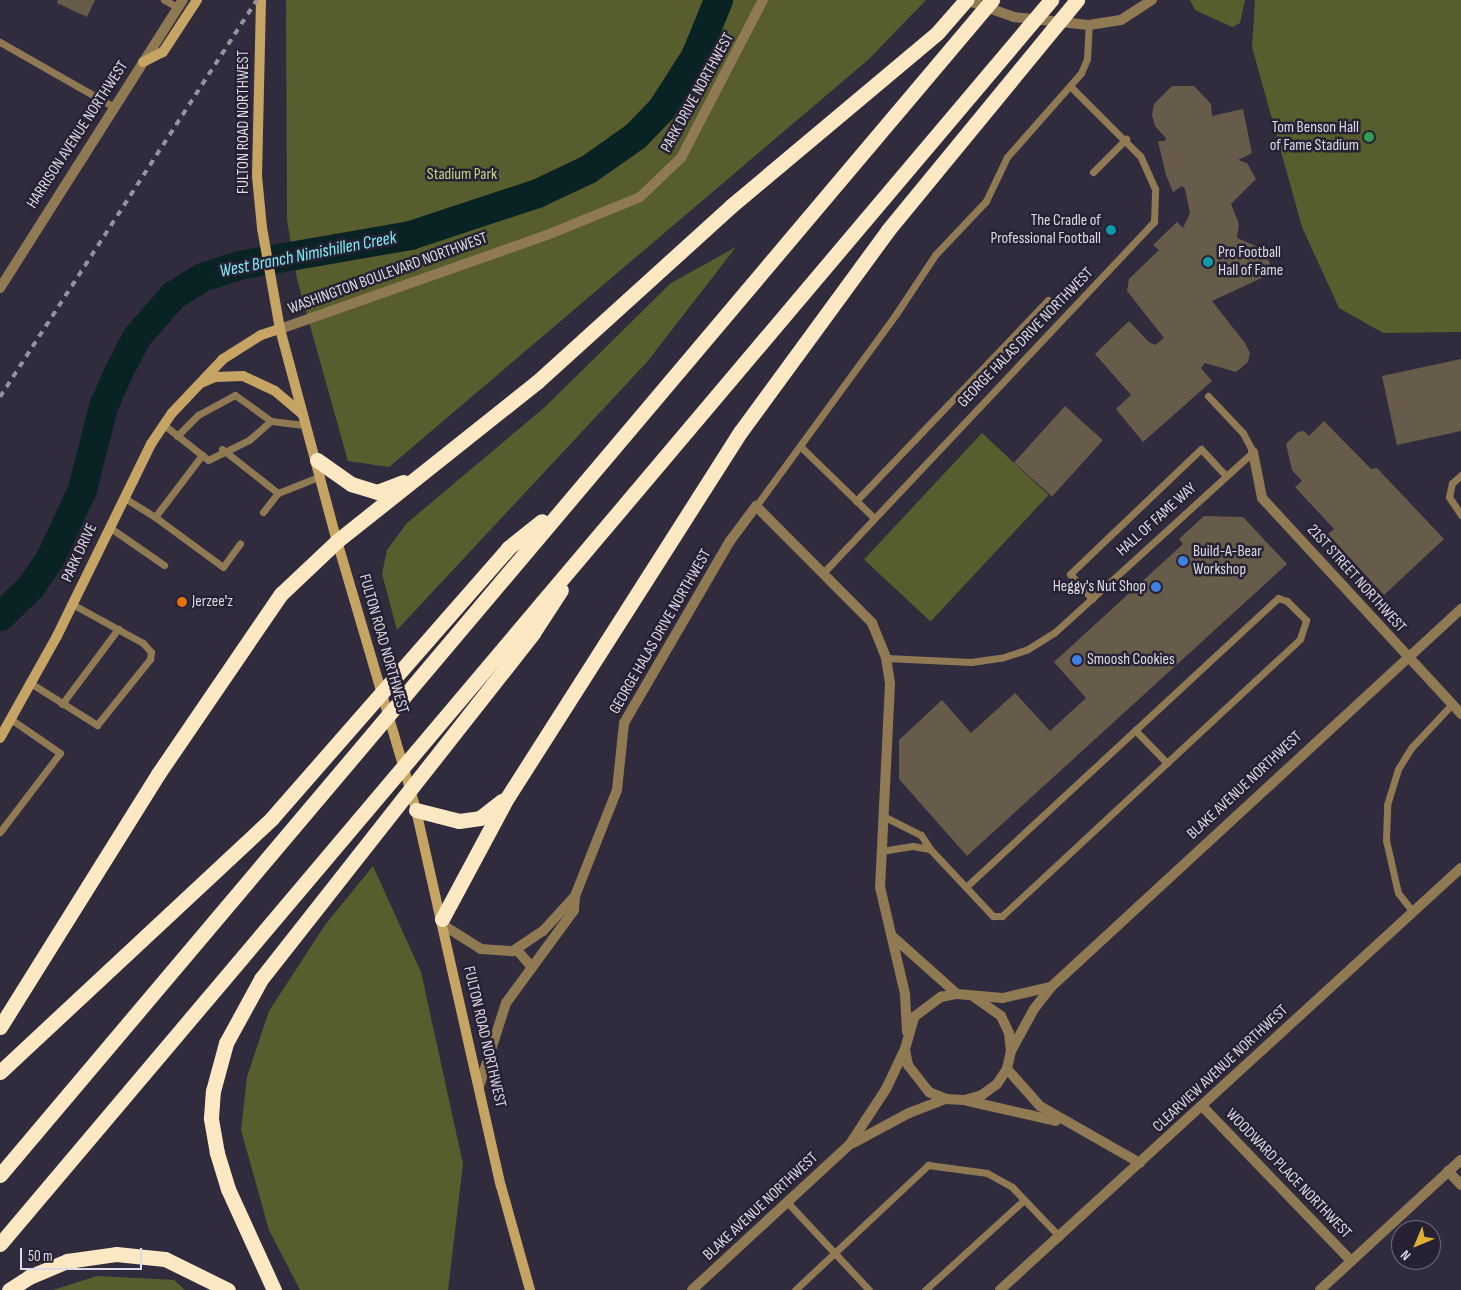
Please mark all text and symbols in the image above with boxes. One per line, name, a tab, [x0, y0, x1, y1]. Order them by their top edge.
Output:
street label: PARK DRIVE NORTHWEST	[657, 30, 739, 156]
street label: FULTON ROAD NORTHWEST	[234, 50, 254, 194]
street label: HARRISON AVENUE NORTHWEST	[23, 58, 133, 212]
place label: Tom Benson Hall of Fame Stadium	[1270, 118, 1359, 156]
marker: Tom Benson Hall of Fame Stadium	[1363, 131, 1375, 143]
park label: Stadium Park	[427, 165, 497, 185]
place label: The Cradle of Professional Football	[990, 211, 1101, 249]
marker: The Cradle of Professional Football	[1105, 224, 1117, 236]
water label: West Branch Nimishillen Creek	[218, 227, 398, 283]
street label: WASHINGTON BOULEVARD NORTHWEST	[286, 229, 490, 319]
place label: Pro Football Hall of Fame	[1218, 243, 1283, 281]
marker: Pro Football Hall of Fame	[1202, 256, 1214, 268]
street label: GEORGE HALAS DRIVE NORTHWEST	[954, 264, 1098, 412]
street label: HALL OF FAME WAY	[1113, 479, 1201, 561]
street label: PARK DRIVE	[58, 521, 102, 585]
street label: 21ST STREET NORTHWEST	[1302, 521, 1410, 637]
place label: Build-A-Bear Workshop	[1193, 542, 1262, 580]
street label: GEORGE HALAS DRIVE NORTHWEST	[606, 546, 716, 718]
marker: Build-A-Bear Workshop	[1177, 555, 1189, 567]
street label: FULTON ROAD NORTHWEST	[354, 572, 412, 716]
place label: Heggy's Nut Shop	[1053, 577, 1146, 597]
marker: Heggy's Nut Shop	[1150, 581, 1162, 593]
place label: Jerzee'z	[192, 592, 233, 612]
marker: Jerzee'z	[176, 596, 188, 608]
place label: Smoosh Cookies	[1087, 650, 1175, 670]
marker: Smoosh Cookies	[1071, 654, 1083, 666]
street label: BLAKE AVENUE NORTHWEST	[1184, 728, 1306, 844]
street label: FULTON ROAD NORTHWEST	[458, 965, 510, 1109]
street label: CLEARVIEW AVENUE NORTHWEST	[1149, 1001, 1293, 1137]
street label: WOODWARD PLACE NORTHWEST	[1221, 1105, 1355, 1243]
street label: BLAKE AVENUE NORTHWEST	[700, 1149, 822, 1265]
north arrow	[1391, 1220, 1441, 1270]
scale bar	[22, 1238, 145, 1270]
text: 50 m	[28, 1247, 53, 1266]
text: N	[1397, 1247, 1414, 1264]

